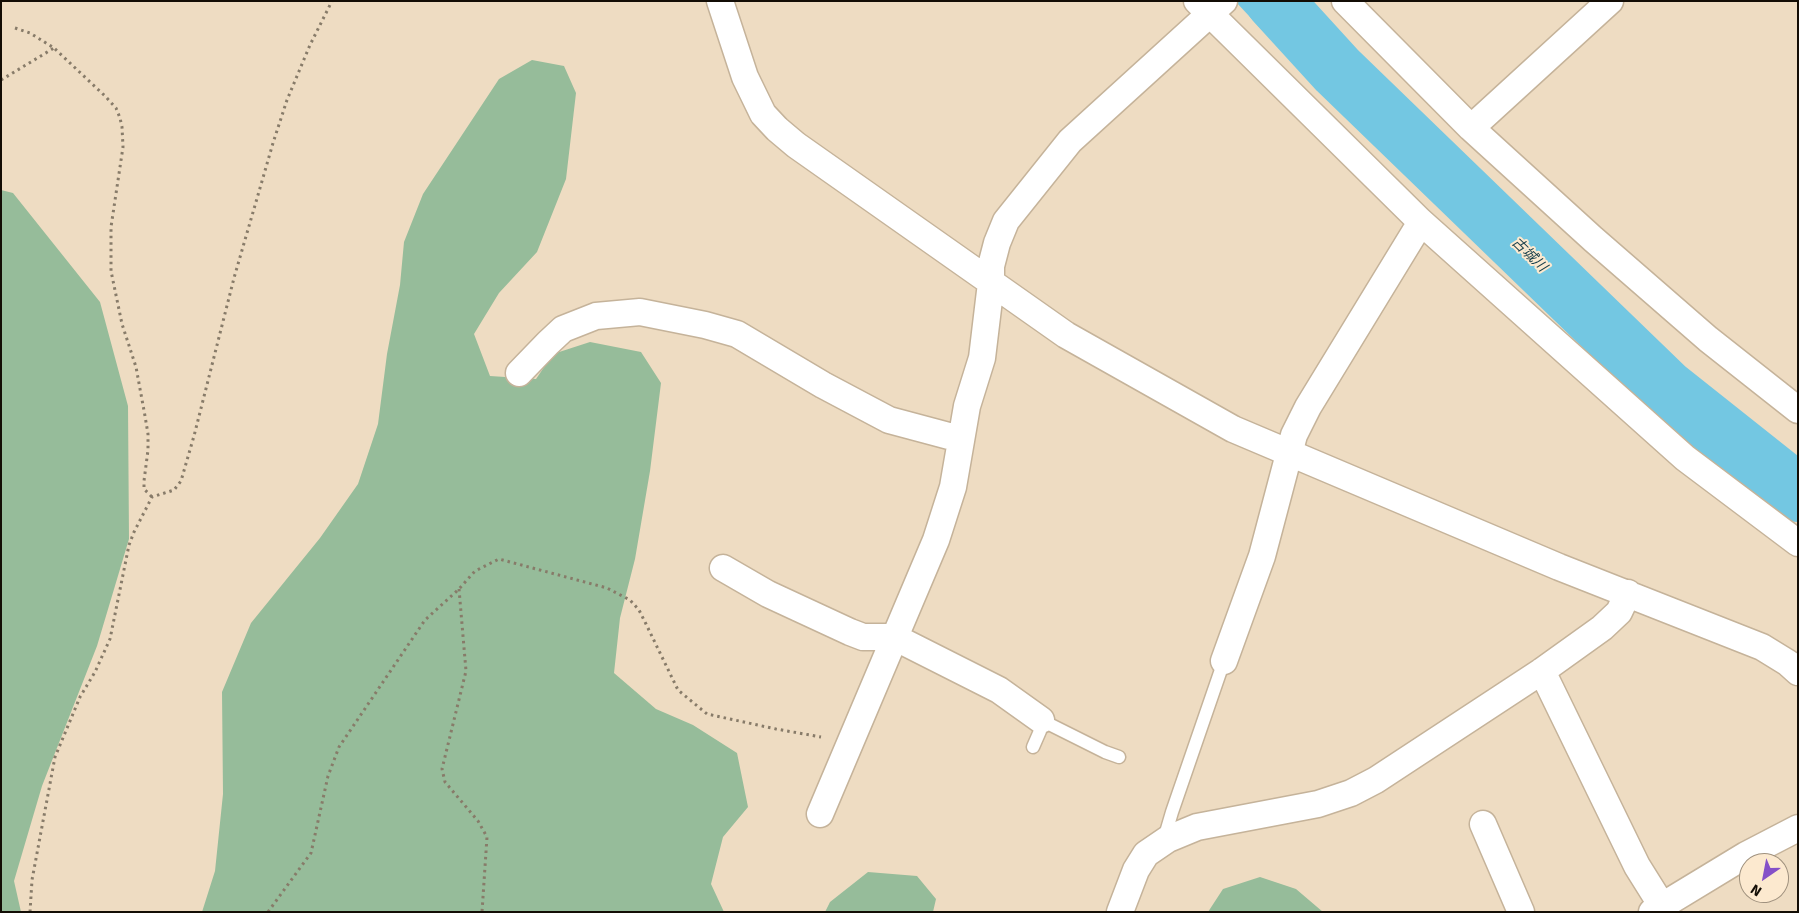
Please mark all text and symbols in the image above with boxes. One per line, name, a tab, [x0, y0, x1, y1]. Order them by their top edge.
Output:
water label: 古城川	[1508, 234, 1550, 276]
north arrow	[1739, 853, 1789, 903]
text: N	[1747, 880, 1765, 900]

